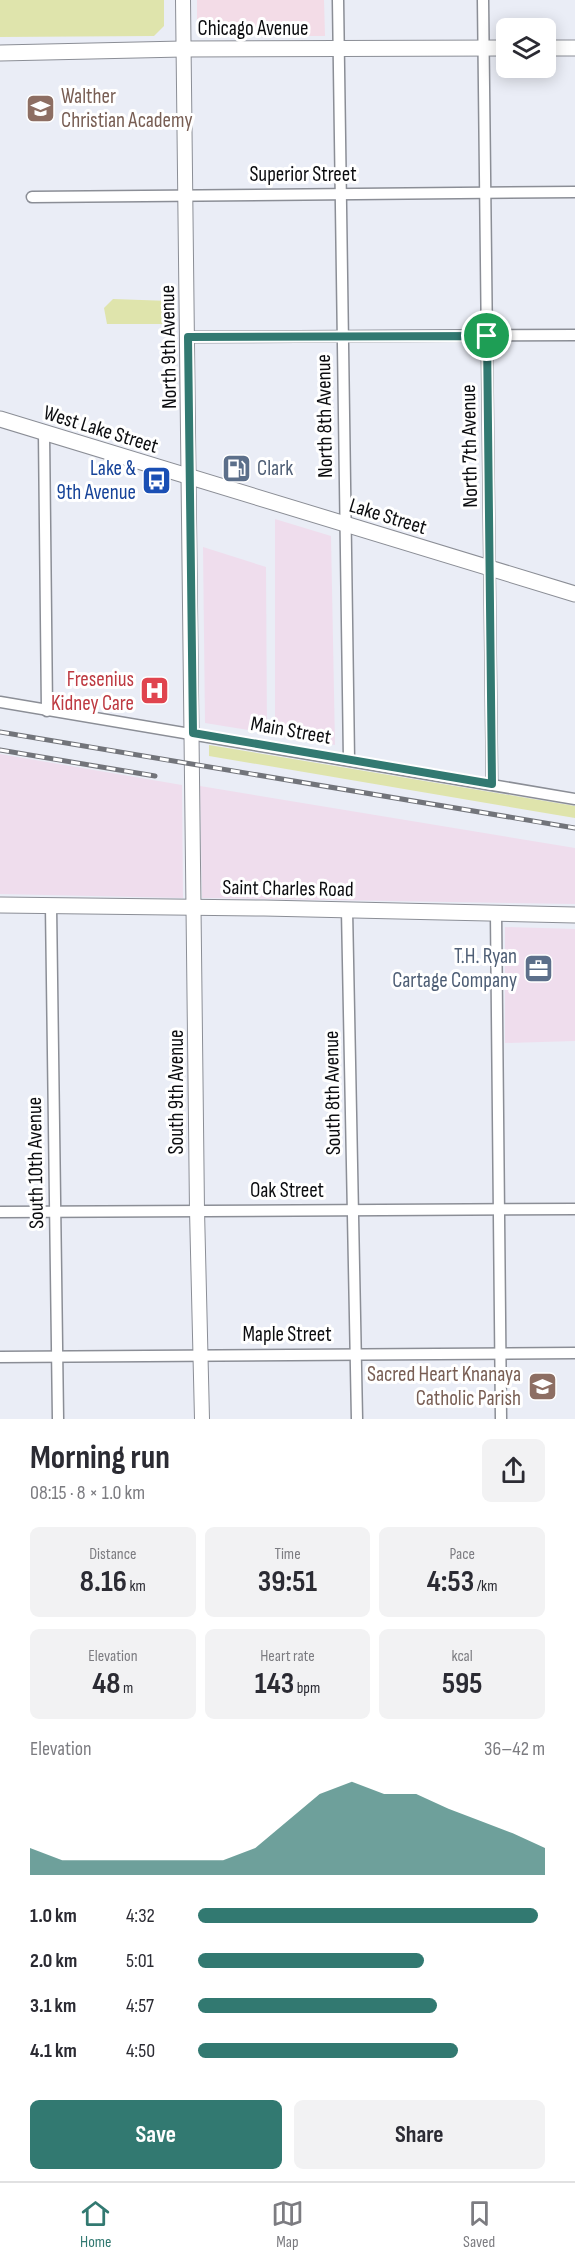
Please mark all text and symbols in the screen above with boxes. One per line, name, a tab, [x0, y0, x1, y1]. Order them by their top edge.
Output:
street label: Chicago Avenue	[198, 16, 309, 41]
map controls	[496, 18, 556, 78]
button: layers	[496, 18, 556, 78]
place label: Walther Christian Academy	[61, 84, 193, 133]
school or university icon: Walther Christian Academy	[24, 92, 56, 124]
street label: Superior Street	[249, 162, 357, 187]
street label: North 9th Avenue	[155, 285, 182, 409]
pin	[461, 310, 512, 361]
icon: arrive	[470, 319, 503, 352]
street label: North 8th Avenue	[311, 354, 338, 478]
street label: North 7th Avenue	[456, 384, 483, 508]
street label: West Lake Street	[40, 400, 161, 459]
fuel station icon: Clark	[220, 452, 252, 484]
place label: Lake & 9th Avenue	[56, 456, 136, 505]
place label: Clark	[257, 456, 293, 481]
bus stop icon: Lake & 9th Avenue	[141, 464, 173, 496]
street label: Lake Street	[346, 493, 430, 540]
place label: Fresenius Kidney Care	[51, 667, 134, 716]
hospital icon: Fresenius Kidney Care	[139, 675, 171, 707]
street label: Main Street	[249, 711, 333, 750]
street label: Saint Charles Road	[222, 875, 354, 902]
place label: T.H. Ryan Cartage Company	[392, 944, 517, 993]
office icon: T.H. Ryan Cartage Company	[522, 952, 554, 984]
street label: South 9th Avenue	[164, 1030, 189, 1154]
street label: South 8th Avenue	[319, 1031, 346, 1155]
street label: South 10th Avenue	[22, 1097, 49, 1229]
street label: Oak Street	[250, 1178, 324, 1203]
street label: Maple Street	[242, 1322, 332, 1347]
place label: Sacred Heart Knanaya Catholic Parish	[367, 1362, 521, 1411]
school or university icon: Sacred Heart Knanaya Catholic Parish	[526, 1370, 558, 1402]
text: Morning run	[30, 1438, 170, 1478]
button: share	[482, 1439, 545, 1502]
text: 08:15 · 8 × 1.0 km	[30, 1481, 145, 1505]
text: Distance	[89, 1545, 136, 1564]
text: Time	[274, 1545, 301, 1564]
text: Pace	[449, 1545, 475, 1564]
text: 8.16	[80, 1564, 127, 1600]
text: 39:51	[258, 1564, 317, 1600]
text: 4:53	[427, 1564, 474, 1600]
text: km	[127, 1577, 146, 1596]
text: /km	[474, 1577, 497, 1596]
text: Elevation	[88, 1647, 138, 1666]
text: Heart rate	[260, 1647, 315, 1666]
text: kcal	[452, 1647, 473, 1666]
text: 48	[92, 1666, 120, 1702]
text: 143	[255, 1666, 294, 1702]
text: 595	[442, 1666, 482, 1702]
text: m	[120, 1679, 133, 1698]
text: bpm	[294, 1679, 320, 1698]
text: Elevation	[30, 1737, 92, 1761]
text: 36–42 m	[484, 1737, 545, 1761]
text: 1.0 km	[30, 1904, 77, 1928]
text: 4:32	[126, 1904, 155, 1928]
text: 2.0 km	[30, 1949, 77, 1973]
text: 5:01	[126, 1949, 154, 1973]
text: 3.1 km	[30, 1994, 76, 2018]
text: 4:57	[126, 1994, 154, 2018]
text: 4.1 km	[30, 2039, 77, 2063]
text: 4:50	[126, 2039, 155, 2063]
button: Save	[30, 2100, 282, 2169]
button: Share	[294, 2100, 545, 2169]
tab: Home	[79, 2197, 112, 2252]
tab: Map	[271, 2197, 304, 2252]
tab: Saved	[463, 2197, 496, 2252]

